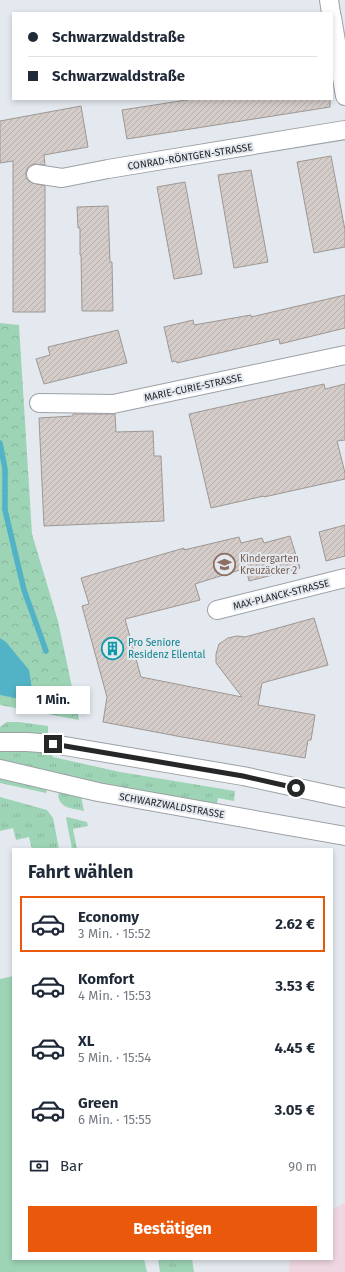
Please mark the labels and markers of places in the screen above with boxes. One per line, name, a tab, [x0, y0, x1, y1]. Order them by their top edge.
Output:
school or university icon: Kindergarten Kreuzäcker 2	[211, 551, 237, 577]
place label: Kindergarten Kreuzäcker 2	[240, 553, 299, 577]
building icon: Pro Seniore Residenz Ellental	[100, 635, 126, 661]
place label: Pro Seniore Residenz Ellental	[128, 637, 205, 661]

